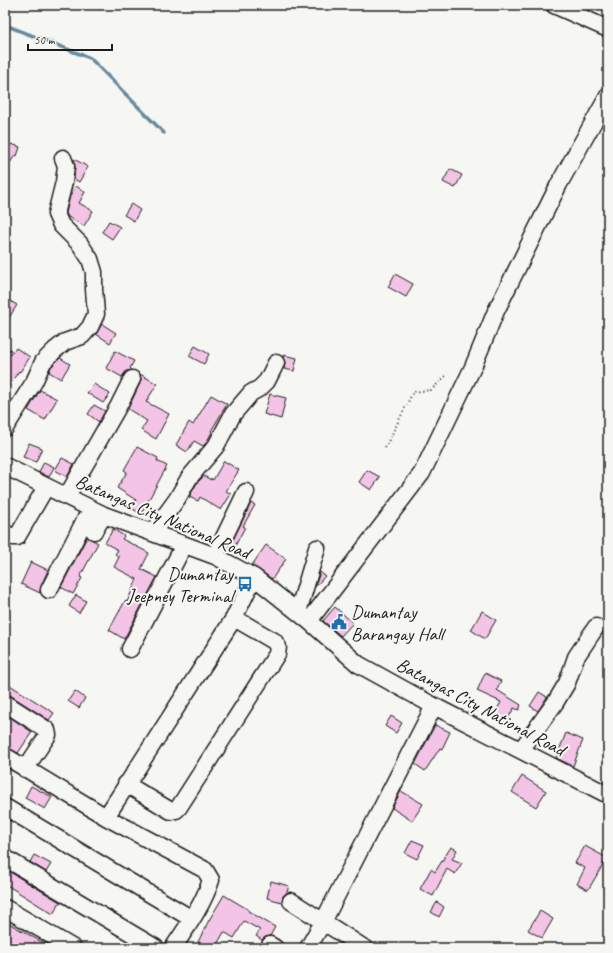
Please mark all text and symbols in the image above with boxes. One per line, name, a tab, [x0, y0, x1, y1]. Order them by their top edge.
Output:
scale bar	[28, 26, 112, 52]
text: 50 m	[34, 32, 56, 48]
street label: Batangas City National Road	[72, 469, 257, 566]
place label: Dumantay Jeepney Terminal	[126, 562, 237, 608]
bus stop icon: Dumantay Jeepney Terminal	[236, 575, 254, 593]
place label: Dumantay Barangay Hall	[351, 600, 447, 646]
public building icon: Dumantay Barangay Hall	[330, 613, 348, 631]
street label: Batangas City National Road	[392, 652, 572, 763]

